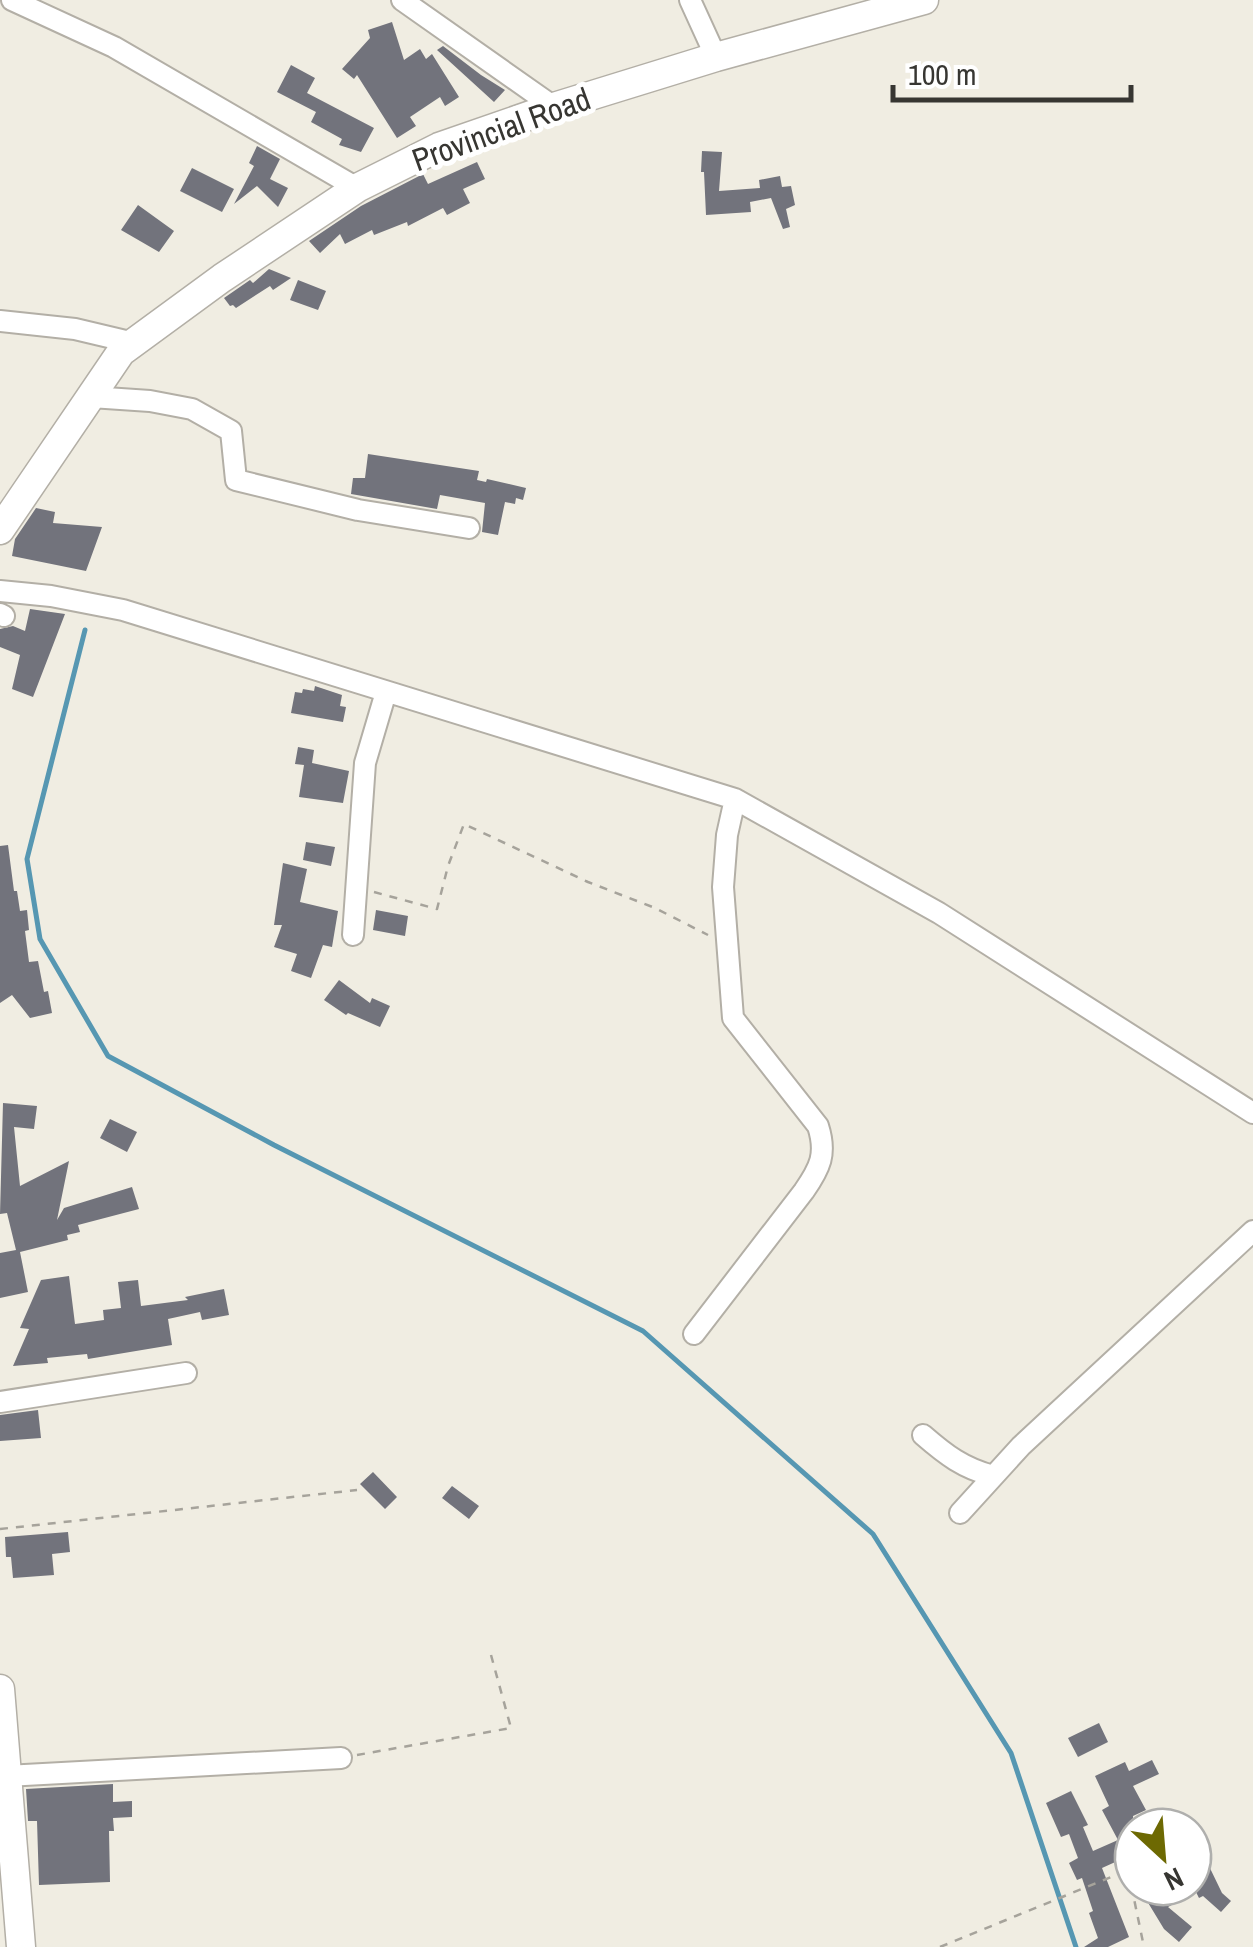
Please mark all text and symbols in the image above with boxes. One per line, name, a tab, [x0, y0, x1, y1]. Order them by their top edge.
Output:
scale bar	[893, 40, 1130, 102]
text: 100 m	[908, 54, 976, 94]
street label: Provincial Road	[406, 77, 596, 181]
north arrow	[1113, 1807, 1213, 1907]
text: N	[1158, 1859, 1190, 1900]

